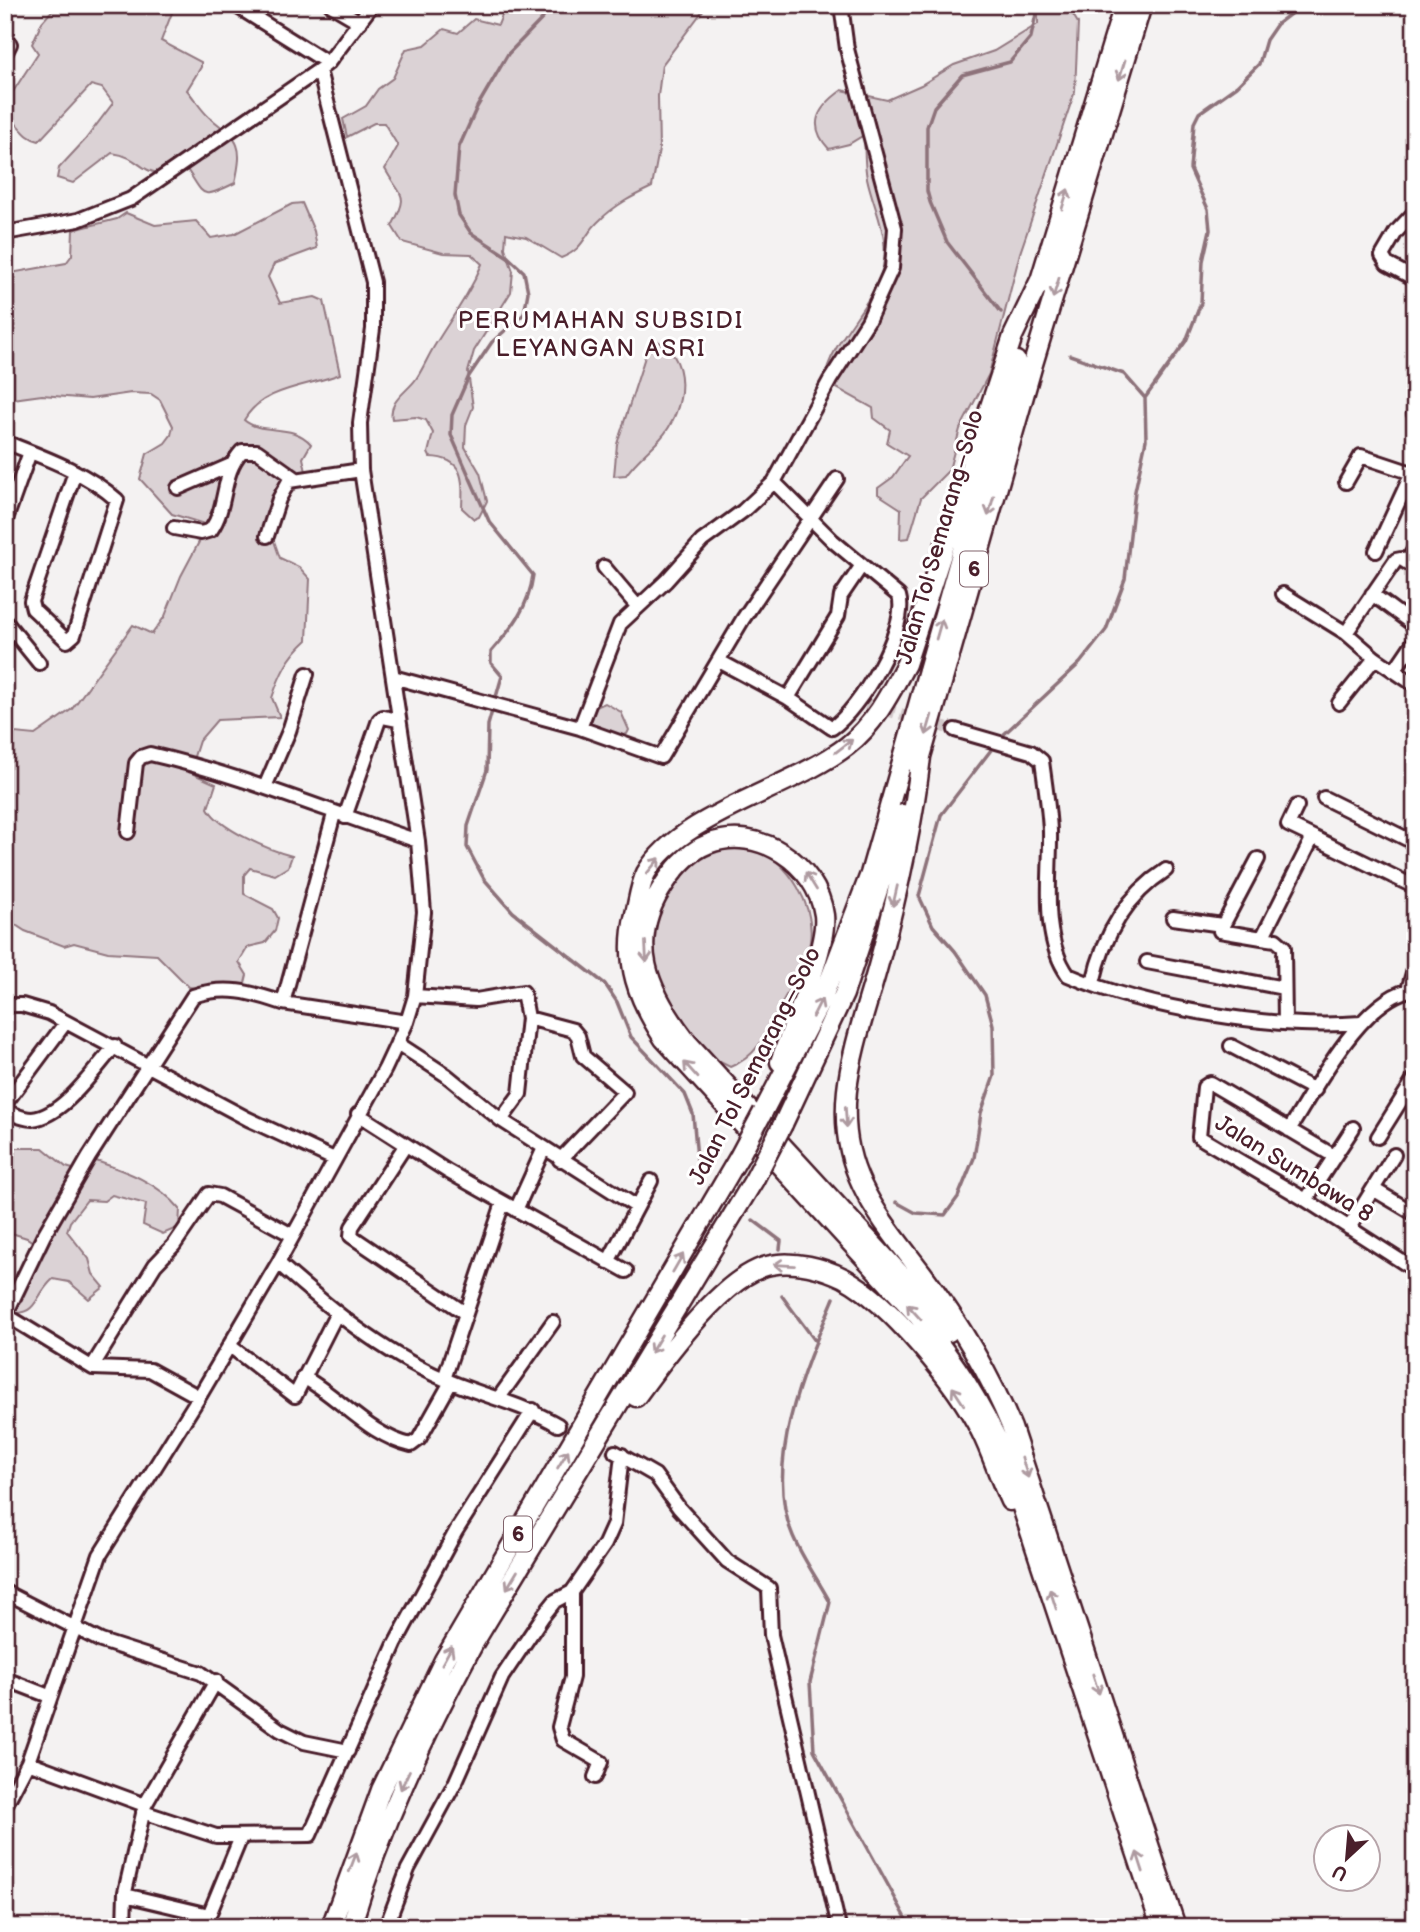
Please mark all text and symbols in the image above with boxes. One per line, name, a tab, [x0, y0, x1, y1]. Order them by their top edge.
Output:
one-way arrow	[1115, 59, 1128, 81]
one-way arrow	[1060, 188, 1072, 210]
one-way arrow	[1049, 277, 1062, 299]
district label: PERUMAHAN SUBSIDI LEYANGAN ASRI	[458, 306, 744, 363]
street label: Jalan Tol Semarang–Solo	[890, 407, 990, 667]
one-way arrow	[984, 495, 997, 517]
road number: 6	[960, 552, 988, 586]
one-way arrow	[933, 618, 946, 640]
one-way arrow	[922, 714, 935, 736]
one-way arrow	[835, 739, 853, 754]
one-way arrow	[646, 857, 661, 875]
one-way arrow	[804, 872, 818, 892]
one-way arrow	[888, 884, 901, 907]
one-way arrow	[639, 941, 652, 964]
street label: Jalan Tol Semarang–Solo	[683, 942, 827, 1190]
one-way arrow	[811, 998, 825, 1019]
one-way arrow	[683, 1061, 699, 1079]
one-way arrow	[839, 1105, 852, 1128]
street label: Jalan Sumbawa 8	[1210, 1109, 1378, 1229]
one-way arrow	[671, 1254, 685, 1274]
one-way arrow	[773, 1258, 796, 1271]
one-way arrow	[906, 1303, 922, 1321]
one-way arrow	[648, 1333, 662, 1353]
one-way arrow	[951, 1387, 966, 1406]
one-way arrow	[556, 1450, 570, 1470]
one-way arrow	[1020, 1456, 1032, 1478]
road number: 6	[504, 1516, 532, 1552]
one-way arrow	[505, 1569, 519, 1589]
one-way arrow	[1046, 1589, 1058, 1611]
one-way arrow	[441, 1645, 454, 1666]
one-way arrow	[1091, 1672, 1103, 1694]
one-way arrow	[397, 1769, 411, 1790]
north arrow	[1312, 1824, 1382, 1894]
one-way arrow	[1133, 1851, 1146, 1873]
one-way arrow	[348, 1852, 360, 1874]
text: U	[1329, 1859, 1351, 1885]

